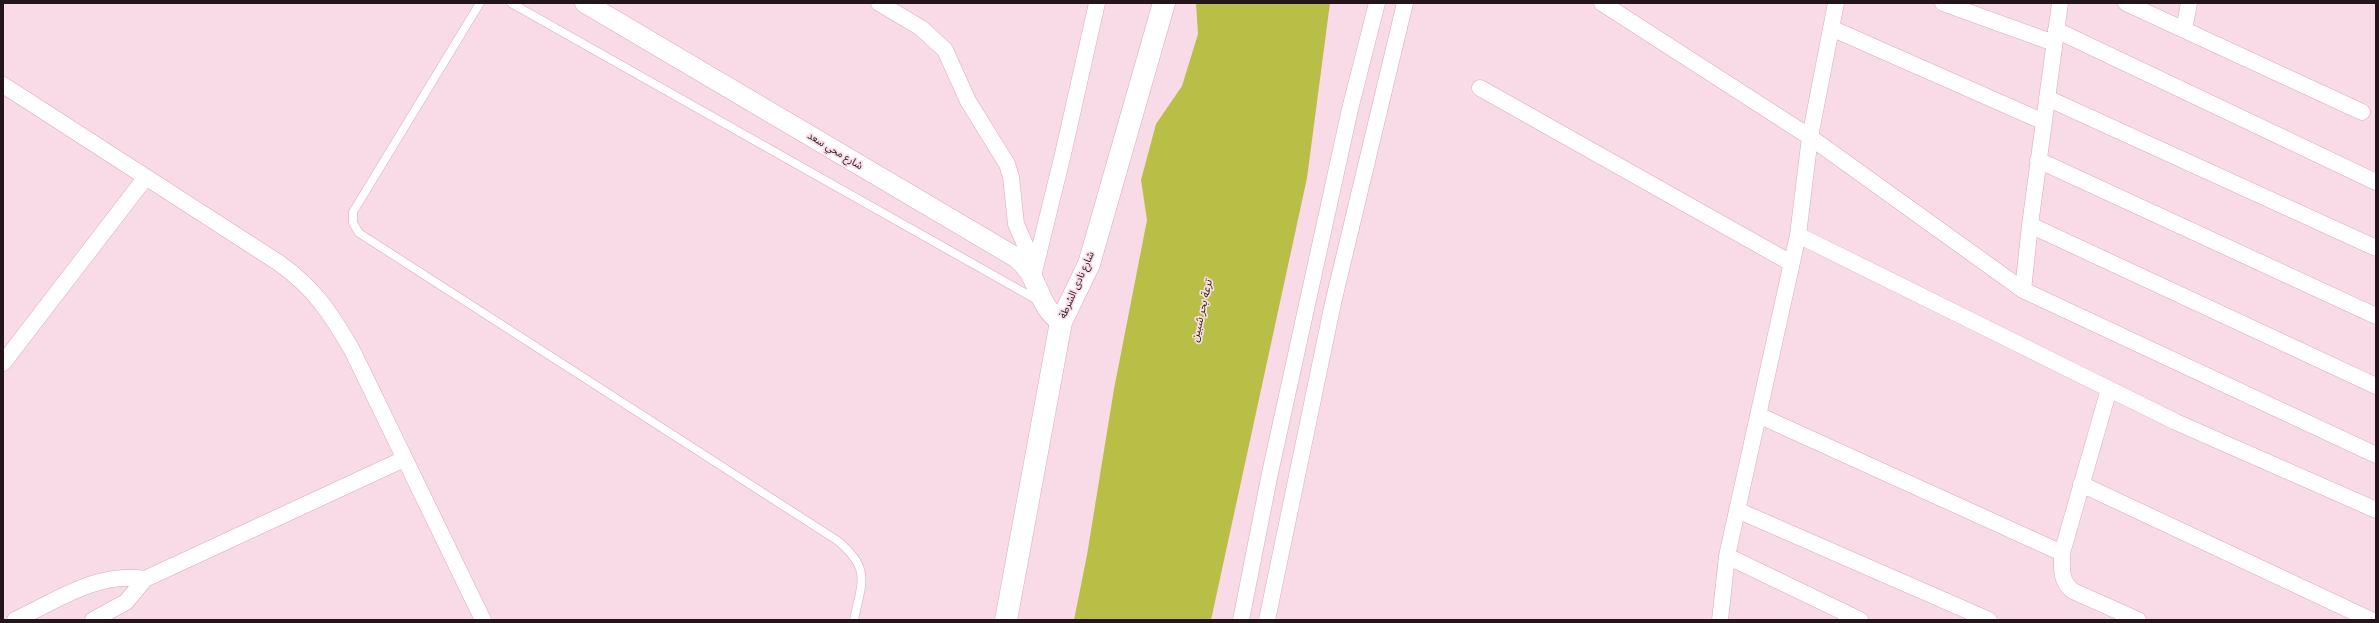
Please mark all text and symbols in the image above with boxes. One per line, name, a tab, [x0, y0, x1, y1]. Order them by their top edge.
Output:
street label: شارع محي سعد	[805, 130, 865, 172]
street label: شارع نادى الشرطة	[1057, 250, 1097, 320]
water label: ترعة بحر شبين	[1188, 279, 1216, 343]

